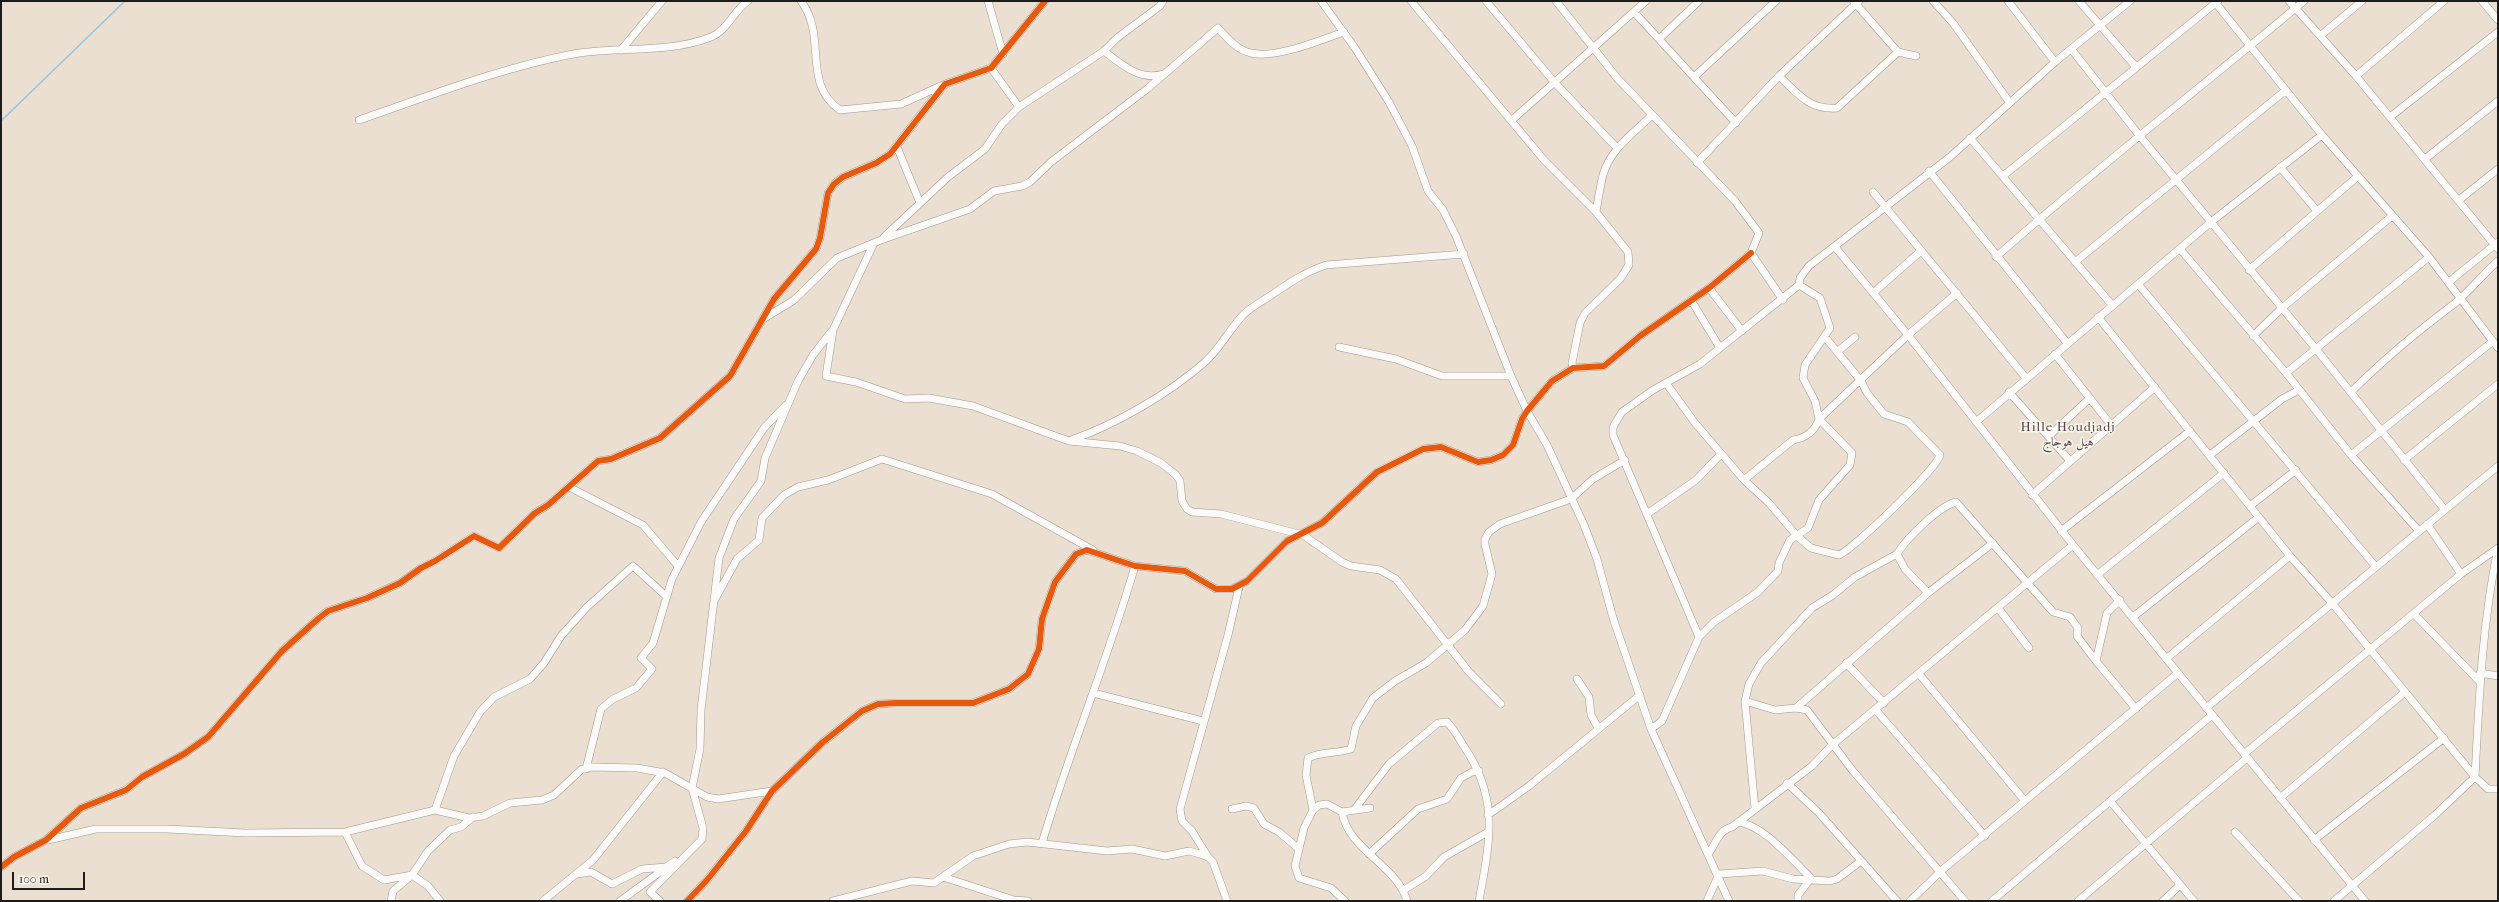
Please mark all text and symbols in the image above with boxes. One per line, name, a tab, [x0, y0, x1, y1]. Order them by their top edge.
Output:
district label: Hille Houdjadj هيل هوجاج	[2020, 420, 2116, 451]
scale bar	[14, 864, 87, 890]
text: 100 m	[19, 872, 49, 886]

